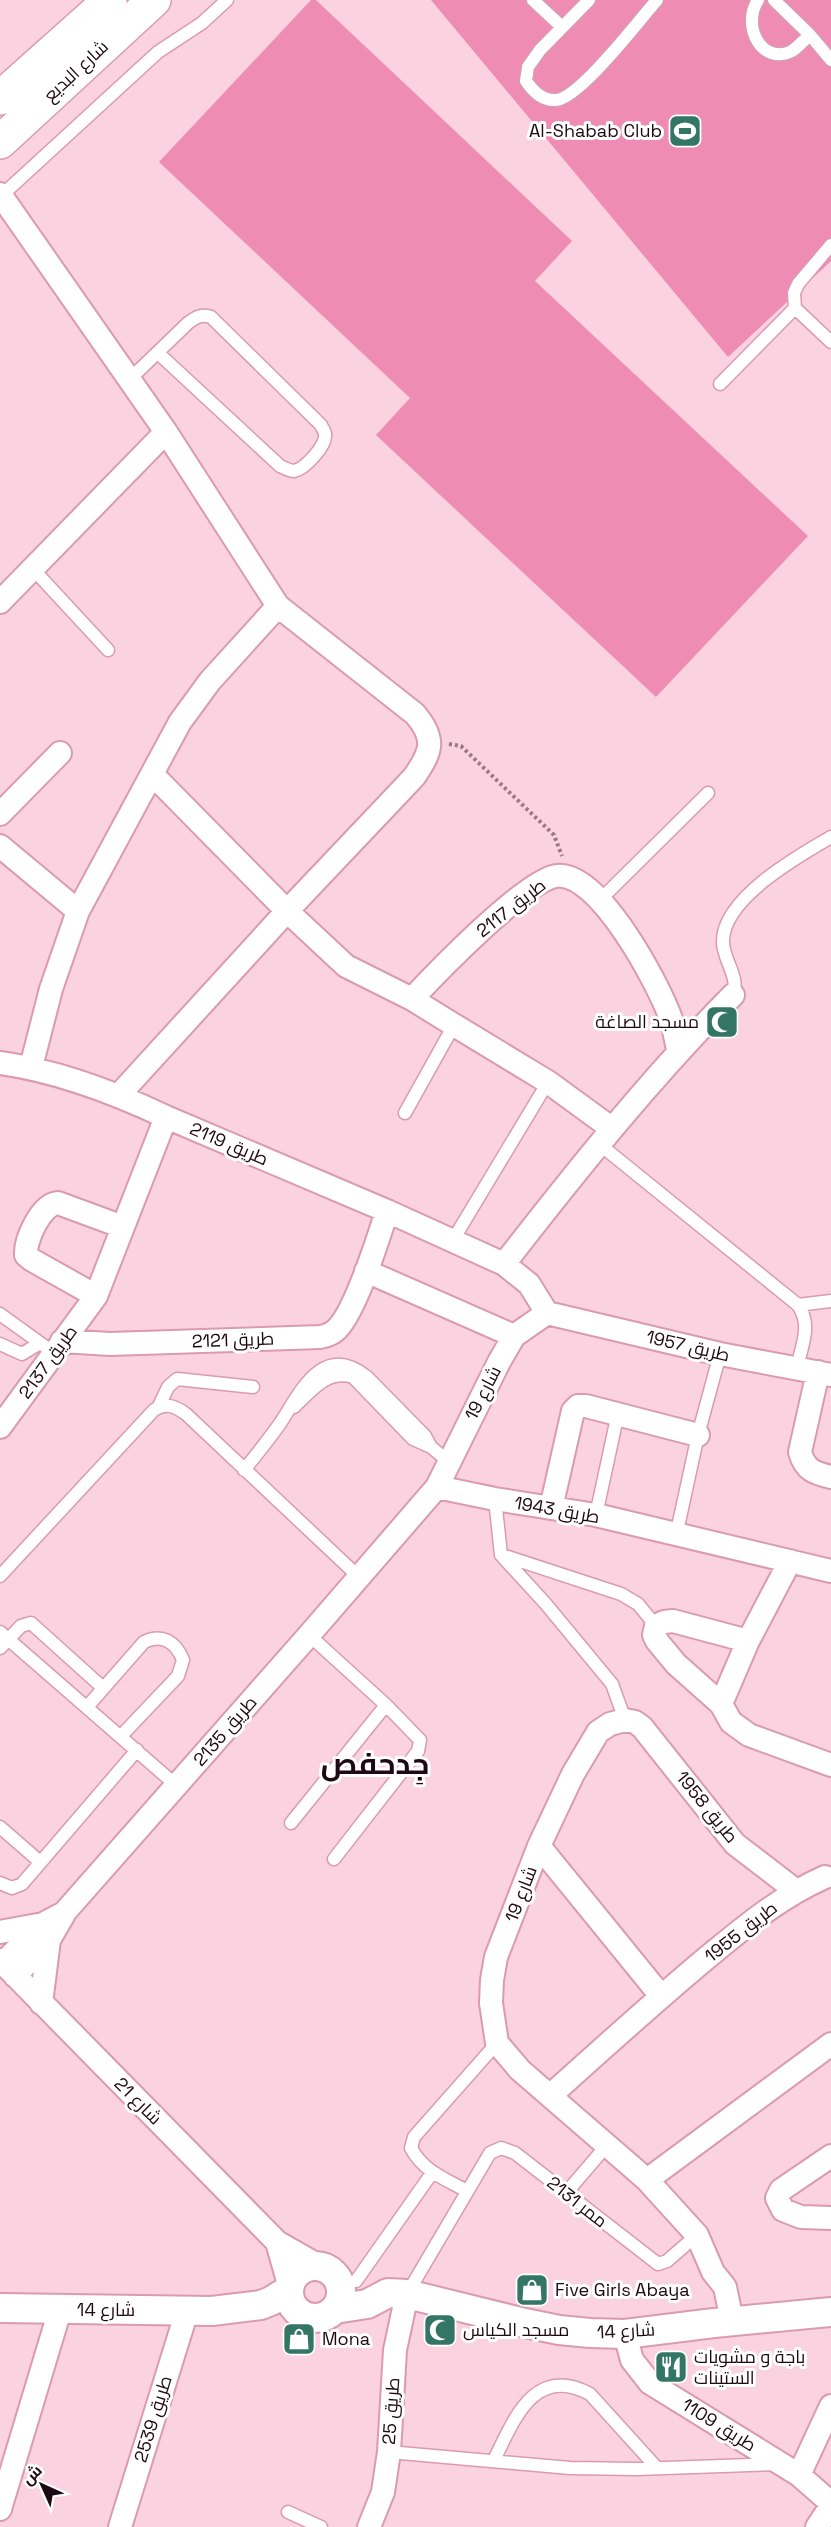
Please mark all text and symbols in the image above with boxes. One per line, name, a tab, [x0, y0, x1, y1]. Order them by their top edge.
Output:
street label: شارع البديع	[38, 35, 114, 107]
sports icon: Al-Shabab Club	[667, 113, 703, 149]
place label: Al-Shabab Club	[529, 119, 662, 142]
street label: طريق 2117	[471, 873, 551, 943]
mosque icon: مسجد الصاغة	[704, 1004, 740, 1040]
place label: مسجد الصاغة	[595, 1010, 699, 1033]
street label: طريق 2119	[186, 1117, 272, 1171]
street label: طريق 2137	[13, 1320, 83, 1404]
street label: طريق 1957	[644, 1325, 732, 1367]
street label: طريق 2121	[191, 1327, 275, 1353]
street label: شارع 19	[459, 1362, 507, 1424]
street label: طريق 1943	[512, 1491, 602, 1529]
street label: طريق 2135	[188, 1691, 262, 1771]
district label: جِدحفص	[321, 1744, 429, 1785]
street label: طريق 1958	[671, 1766, 743, 1848]
street label: شارع 19	[499, 1863, 543, 1925]
street label: طريق 1955	[700, 1896, 782, 1968]
street label: شارع 21	[109, 2072, 167, 2130]
street label: ممر 2131	[543, 2171, 612, 2232]
shop icon: Five Girls Abaya	[514, 2272, 550, 2308]
place label: Five Girls Abaya	[555, 2278, 690, 2301]
street label: شارع 14	[77, 2298, 135, 2322]
mosque icon: مسجد الكياس	[422, 2312, 458, 2348]
street label: شارع 14	[596, 2317, 656, 2345]
place label: مسجد الكياس	[463, 2318, 569, 2341]
shop icon: Mona	[281, 2321, 317, 2357]
place label: Mona	[322, 2327, 370, 2350]
place label: باجة و مشويات الستينات	[694, 2345, 805, 2389]
restaurant icon: باجة و مشويات الستينات	[653, 2349, 689, 2385]
street label: طريق 2539	[128, 2373, 178, 2465]
street label: طريق 25	[377, 2377, 405, 2445]
street label: طريق 1109	[677, 2393, 761, 2457]
north arrow	[12, 2455, 72, 2515]
text: ش	[17, 2460, 46, 2489]

